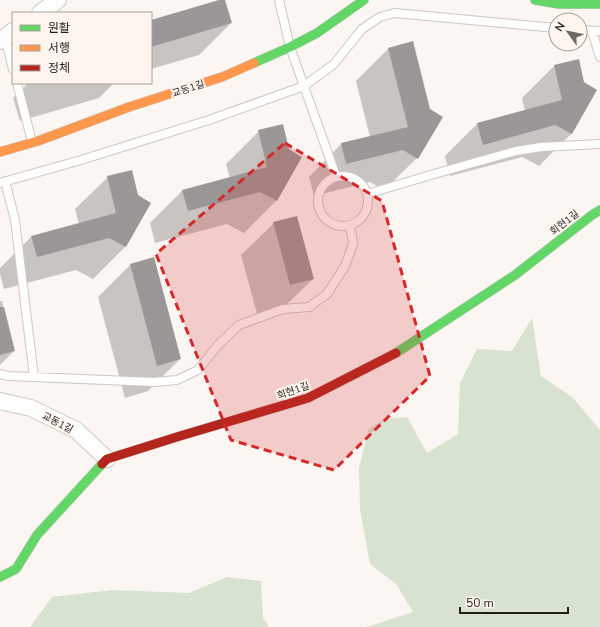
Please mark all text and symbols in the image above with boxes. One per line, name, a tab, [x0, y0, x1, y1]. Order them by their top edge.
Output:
legend	[12, 12, 152, 84]
north arrow	[548, 12, 588, 52]
text: N	[552, 19, 569, 34]
text: 원활	[48, 20, 70, 36]
text: 서행	[48, 40, 70, 56]
text: 정체	[48, 60, 70, 76]
street label: 교동1길	[170, 77, 206, 101]
street label: 회현1길	[547, 207, 582, 239]
street label: 회현1길	[275, 379, 311, 403]
street label: 교동1길	[39, 409, 76, 437]
scale bar	[460, 589, 568, 615]
text: 50 m	[466, 595, 494, 611]

